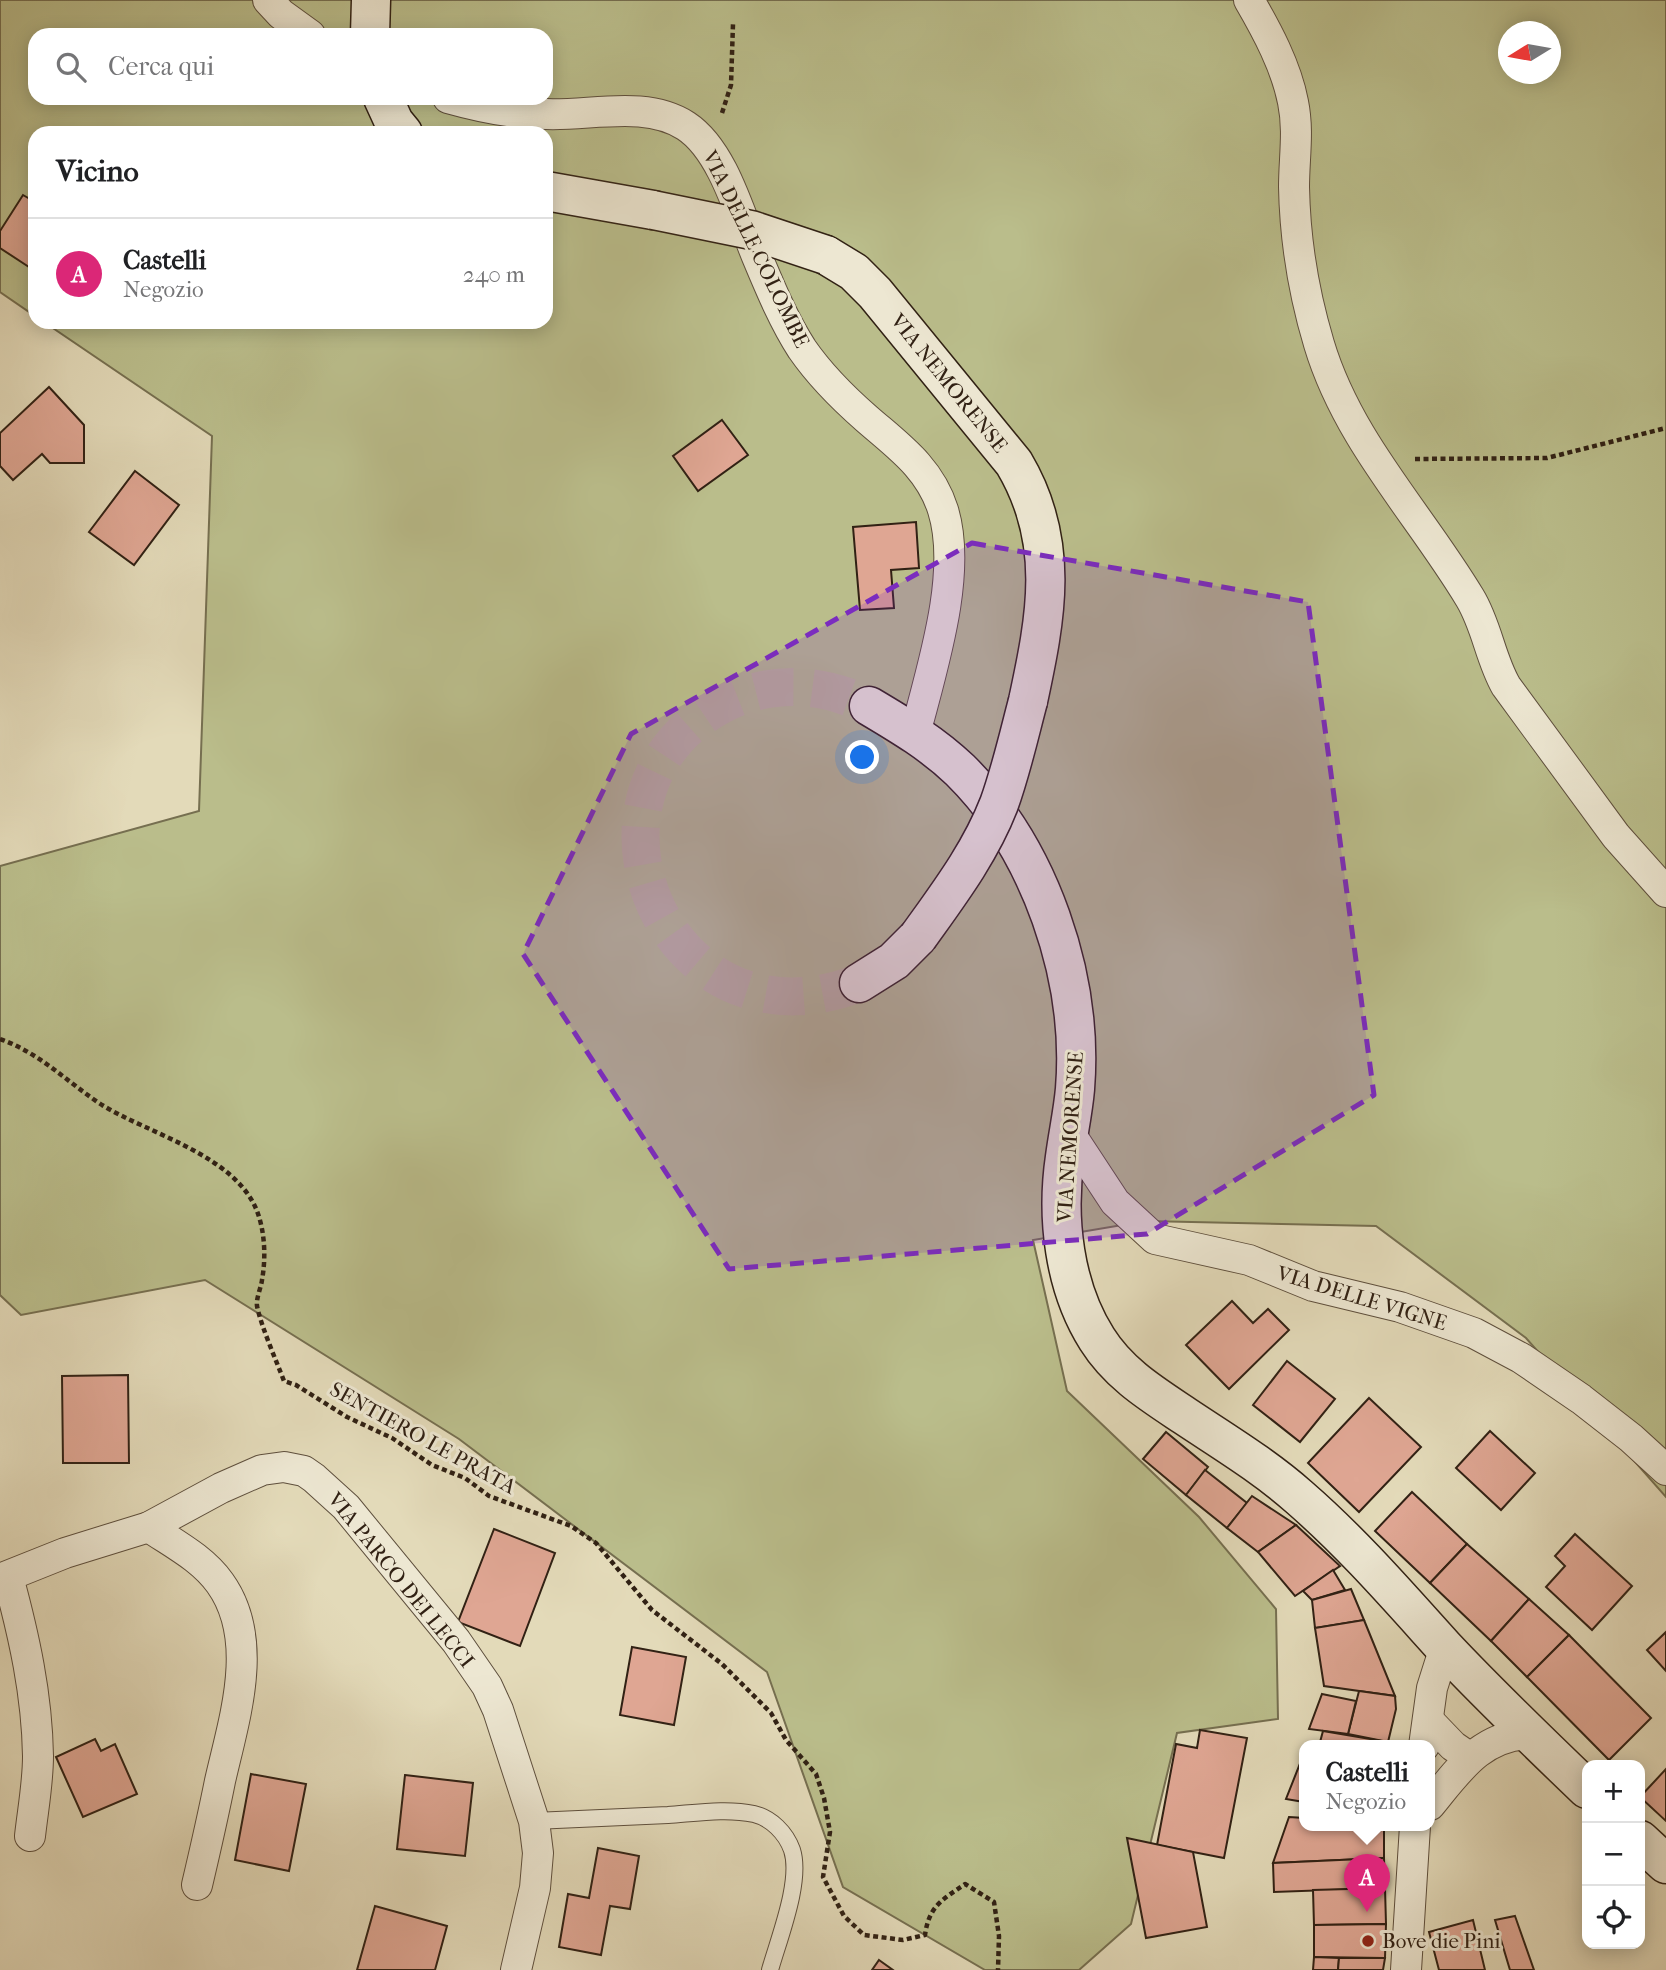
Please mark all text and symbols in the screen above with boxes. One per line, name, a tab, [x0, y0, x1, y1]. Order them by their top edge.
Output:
north arrow	[1498, 21, 1561, 84]
search box	[28, 28, 553, 105]
icon: search	[52, 48, 90, 86]
text: Cerca qui	[108, 51, 214, 82]
street label: VIA DELLE COLOMBE	[697, 146, 814, 352]
text: Vicino	[56, 154, 139, 189]
text: Castelli	[123, 245, 206, 276]
text: A	[72, 261, 86, 288]
text: 240 m	[463, 261, 525, 288]
text: Negozio	[123, 276, 204, 303]
street label: VIA NEMORENSE	[885, 308, 1012, 457]
your location	[845, 740, 879, 774]
street label: VIA NEMORENSE	[1052, 1050, 1088, 1224]
street label: VIA DELLE VIGNE	[1273, 1260, 1450, 1335]
street label: SENTIERO LE PRATA	[326, 1377, 520, 1499]
street label: VIA PARCO DEI LECCI	[322, 1487, 479, 1673]
popup	[1299, 1740, 1435, 1831]
text: Castelli	[1325, 1757, 1409, 1788]
map controls	[1582, 1760, 1645, 1949]
button: +	[1582, 1760, 1645, 1823]
text: Negozio	[1325, 1788, 1406, 1815]
button: −	[1582, 1823, 1645, 1886]
pin: A	[1344, 1854, 1390, 1912]
button: locate	[1582, 1886, 1645, 1949]
place label: Bove die Pini	[1382, 1929, 1501, 1953]
marker: Bove die Pini	[1360, 1933, 1376, 1949]

